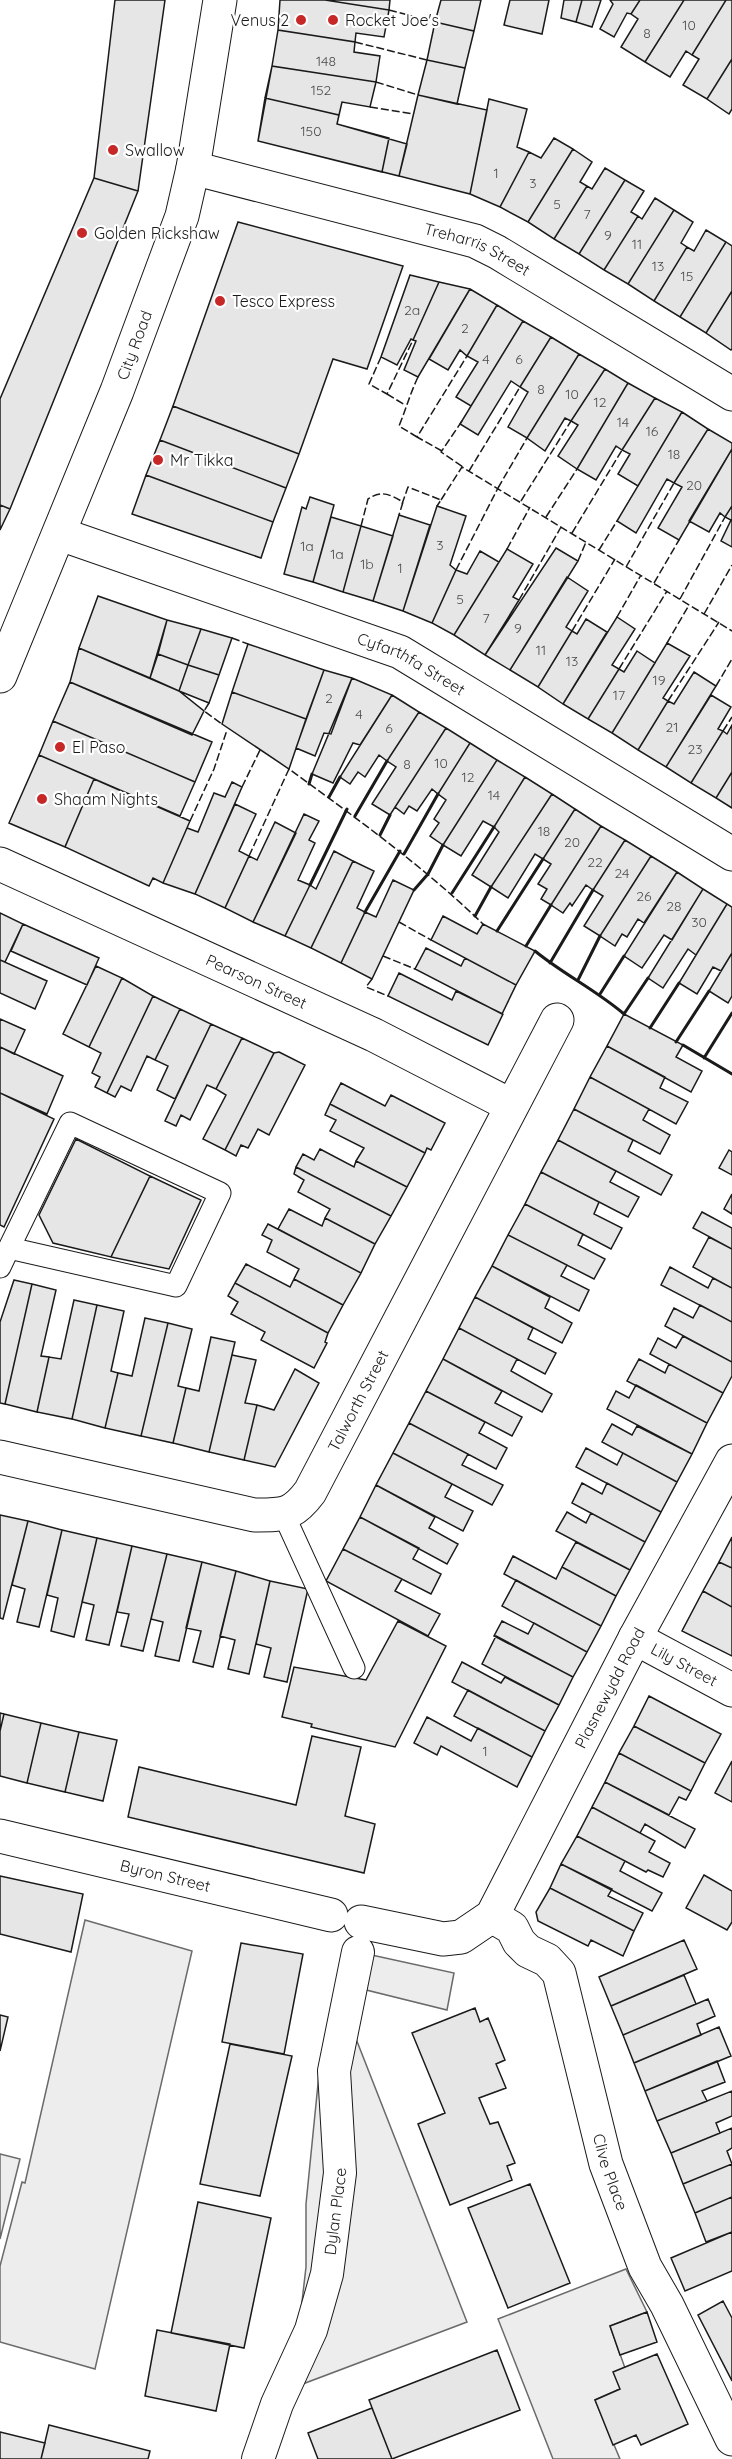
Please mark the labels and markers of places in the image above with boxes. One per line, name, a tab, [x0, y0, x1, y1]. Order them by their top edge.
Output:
place label: Venus 2	[231, 10, 289, 30]
place label: Rocket Joe's	[345, 10, 439, 30]
marker: Venus 2	[294, 13, 308, 27]
marker: Rocket Joe's	[326, 13, 340, 27]
place label: Swallow	[125, 140, 185, 160]
marker: Swallow	[106, 143, 120, 157]
place label: Golden Rickshaw	[94, 223, 220, 243]
marker: Golden Rickshaw	[75, 226, 89, 240]
place label: Tesco Express	[232, 291, 335, 311]
marker: Tesco Express	[213, 294, 227, 308]
place label: Mr Tikka	[170, 450, 234, 470]
marker: Mr Tikka	[151, 453, 165, 467]
place label: El Paso	[72, 737, 125, 757]
marker: El Paso	[53, 740, 67, 754]
place label: Shaam Nights	[54, 789, 158, 809]
marker: Shaam Nights	[35, 792, 49, 806]

